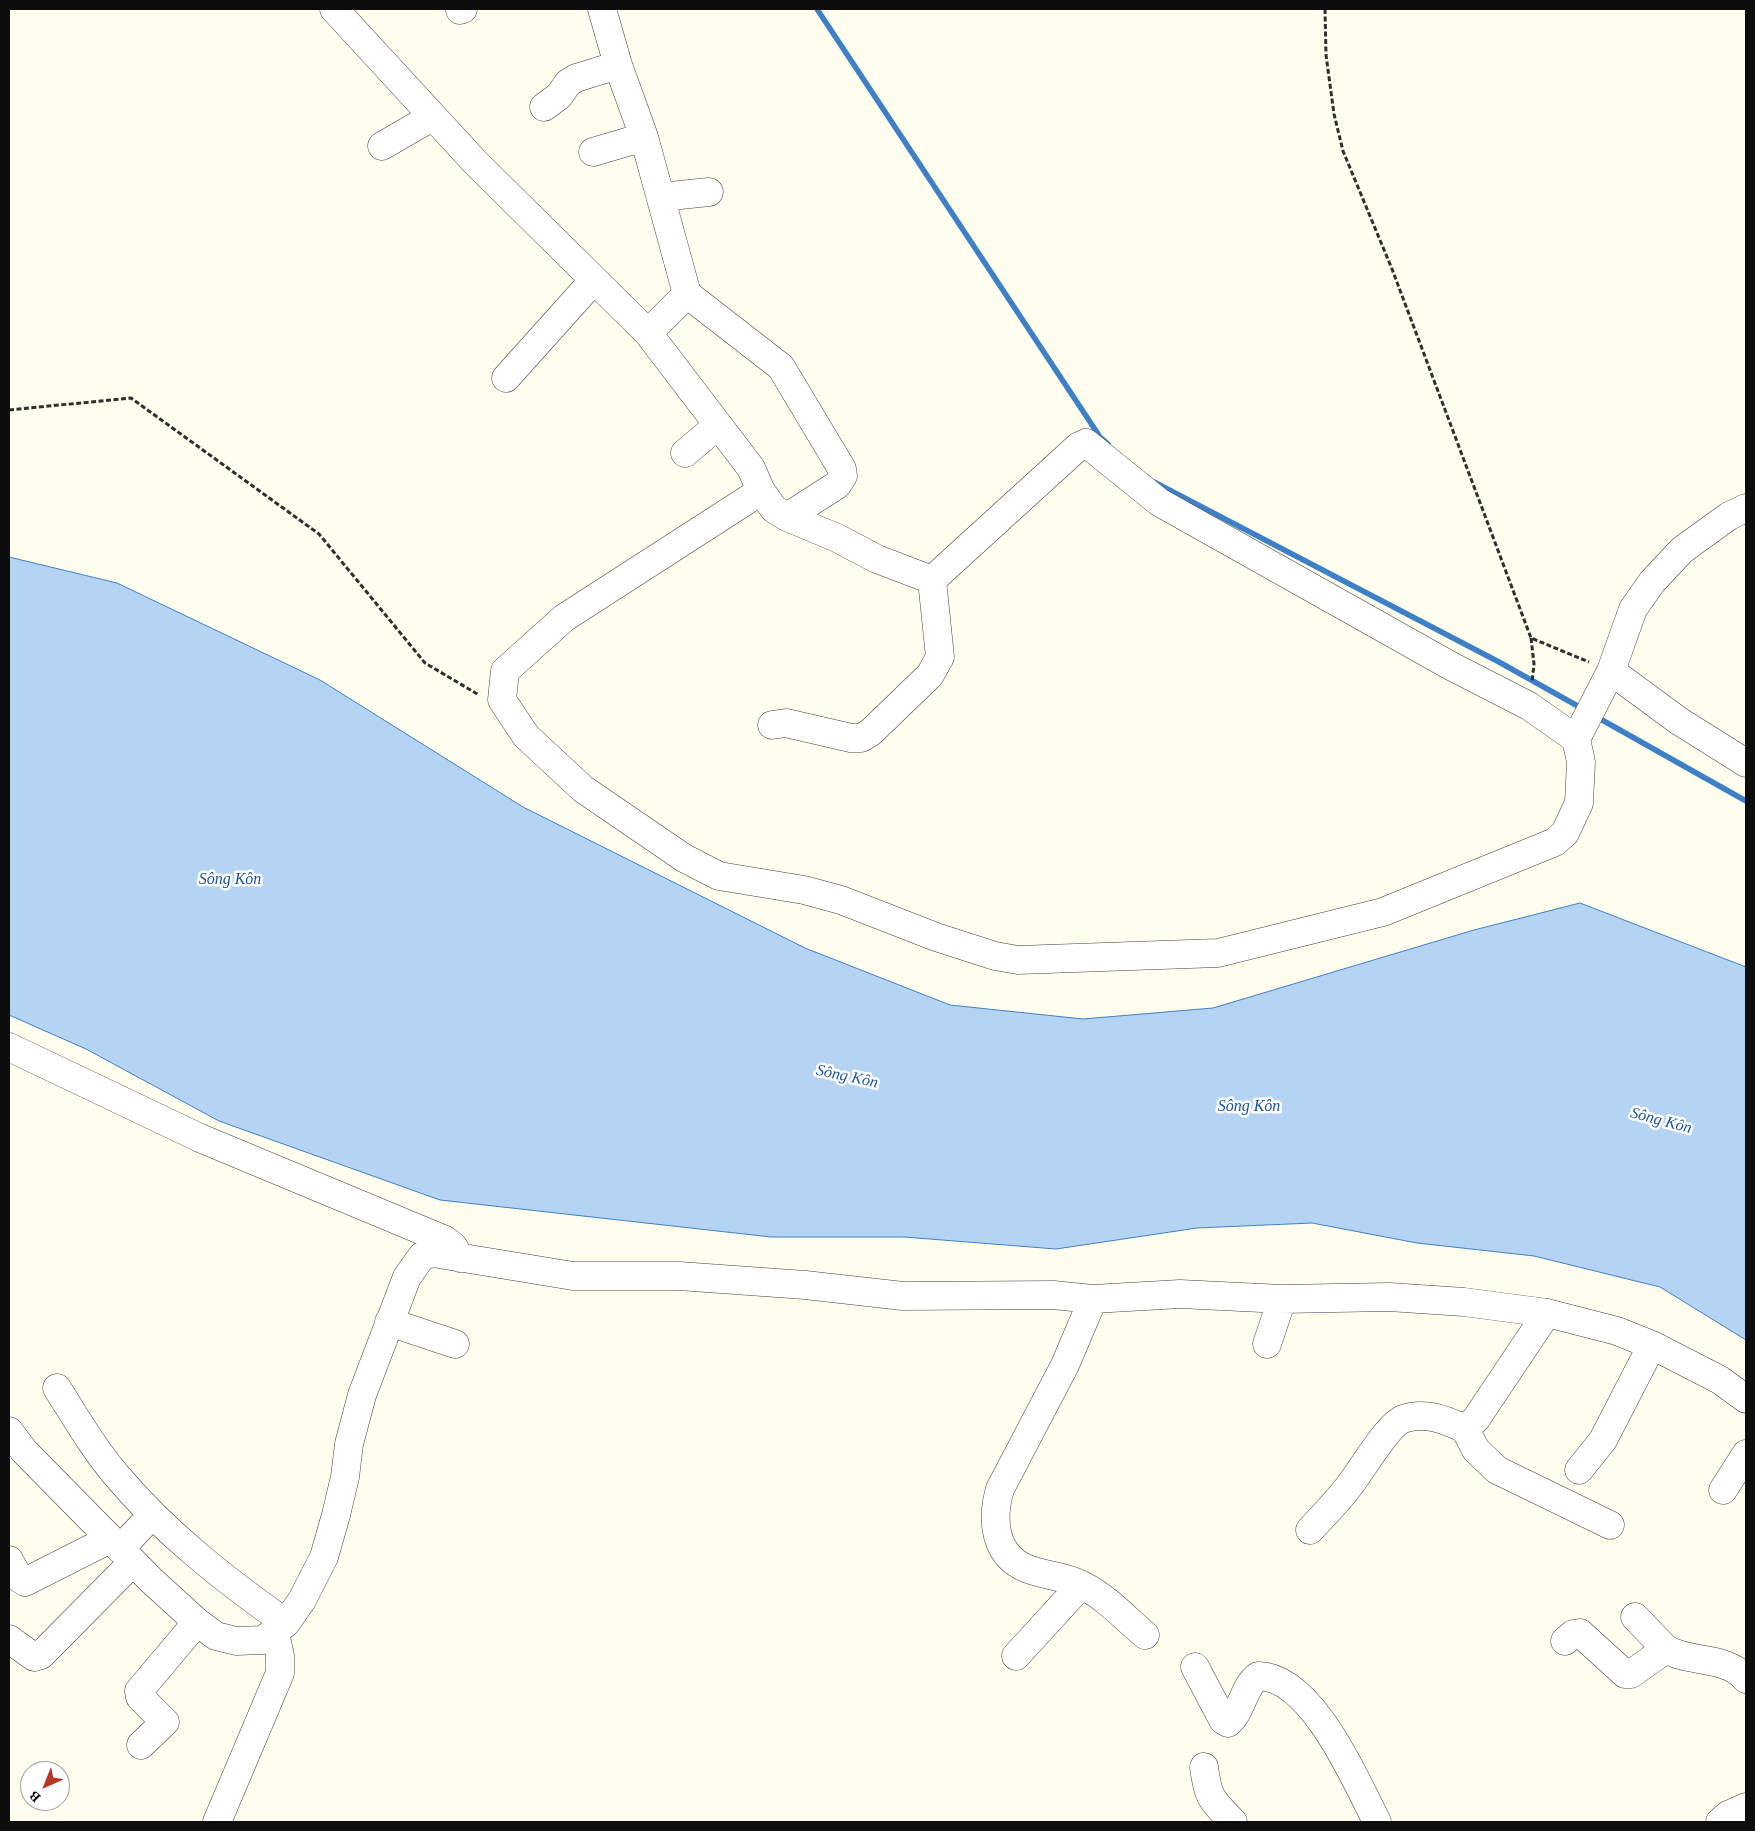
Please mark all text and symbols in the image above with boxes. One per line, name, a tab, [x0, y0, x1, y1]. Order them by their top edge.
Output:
water label: Sông Kôn	[199, 870, 261, 890]
water label: Sông Kôn	[814, 1061, 880, 1093]
water label: Sông Kôn	[1218, 1097, 1280, 1117]
water label: Sông Kôn	[1628, 1104, 1694, 1138]
north arrow	[20, 1761, 70, 1811]
text: B	[26, 1788, 43, 1805]

